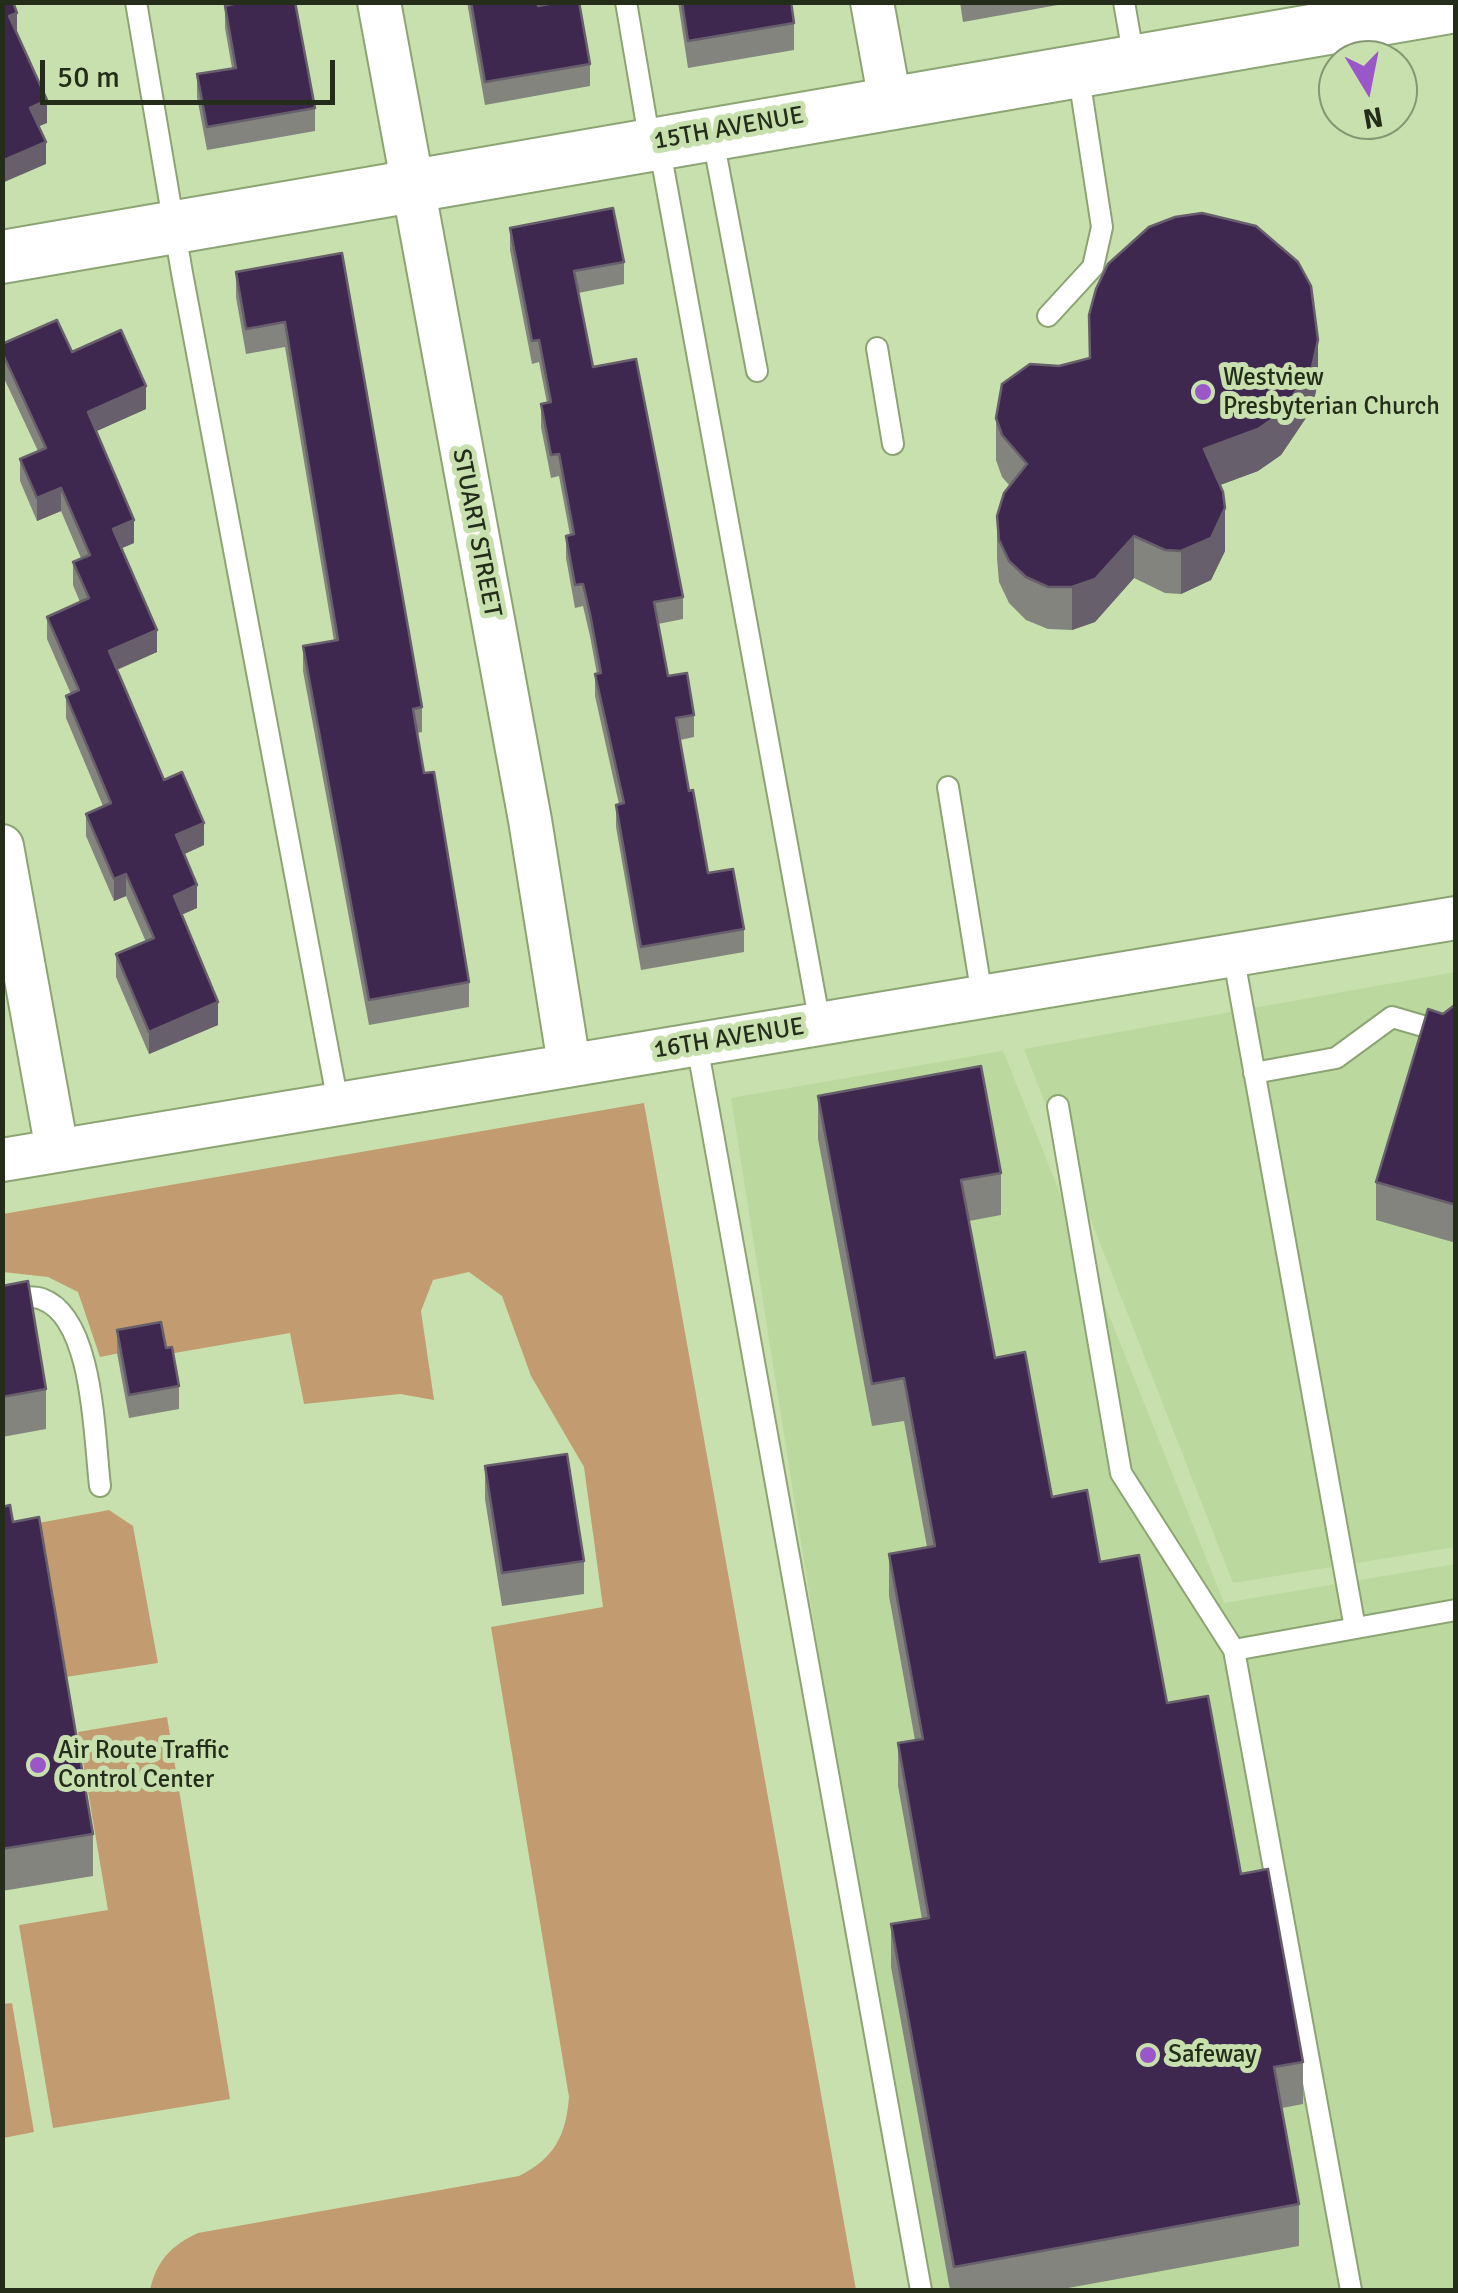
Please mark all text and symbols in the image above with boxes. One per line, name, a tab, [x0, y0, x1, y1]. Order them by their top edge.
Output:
scale bar	[45, 40, 340, 102]
north arrow	[1318, 40, 1418, 140]
text: 50 m	[57, 59, 120, 96]
text: N	[1360, 99, 1385, 136]
street label: 15TH AVENUE	[652, 101, 806, 157]
place label: Westview Presbyterian Church	[1223, 363, 1440, 422]
marker: Westview Presbyterian Church	[1192, 381, 1214, 403]
street label: STUART STREET	[445, 446, 507, 620]
street label: 16TH AVENUE	[652, 1012, 806, 1066]
place label: Air Route Traffic Control Center	[58, 1736, 229, 1795]
marker: Air Route Traffic Control Center	[27, 1754, 49, 1776]
place label: Safeway	[1168, 2040, 1257, 2070]
marker: Safeway	[1137, 2044, 1159, 2066]

